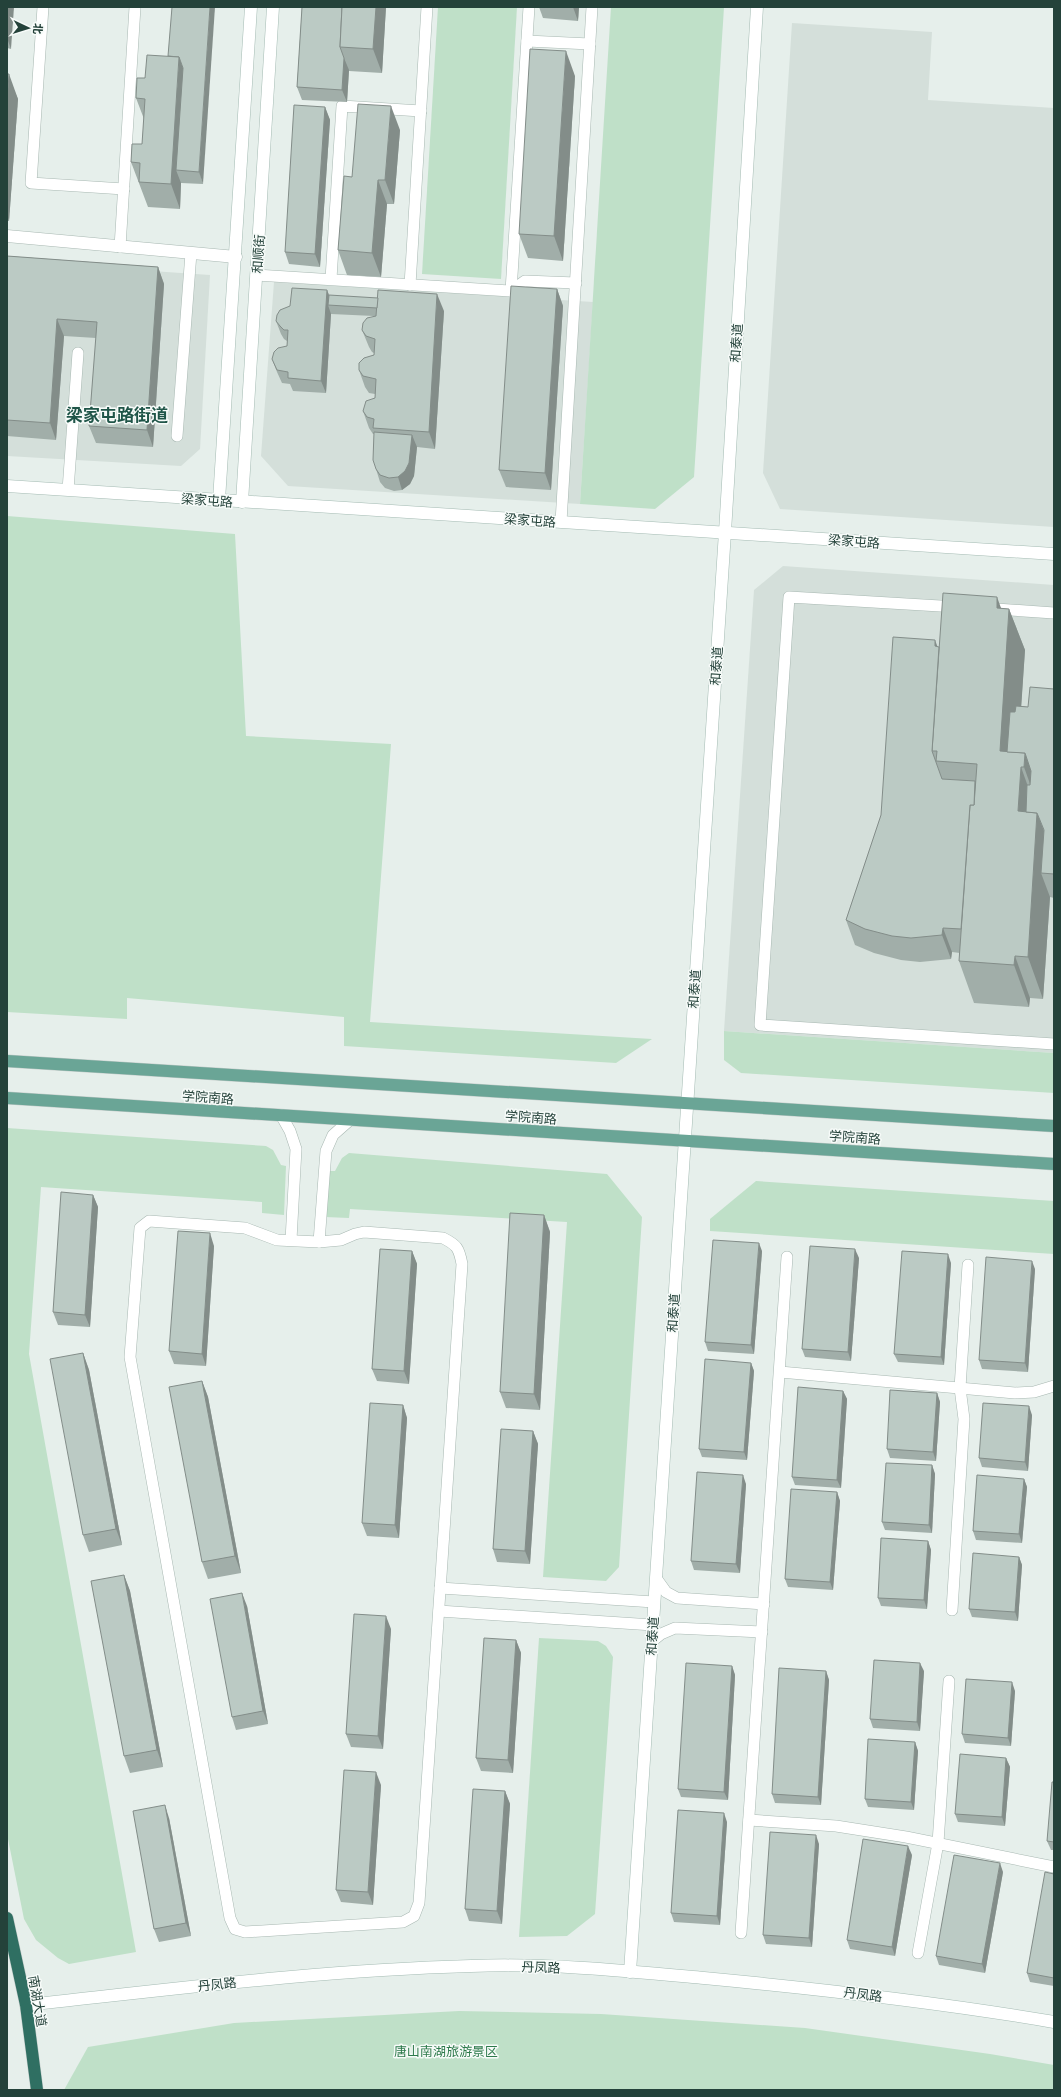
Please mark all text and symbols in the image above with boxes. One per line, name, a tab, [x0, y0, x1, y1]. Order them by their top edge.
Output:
north arrow	[8, 8, 48, 48]
text: 北	[31, 23, 44, 35]
street label: 和顺街	[250, 234, 267, 274]
street label: 和泰道	[728, 323, 745, 363]
district label: 梁家屯路街道	[66, 405, 168, 425]
street label: 梁家屯路	[180, 491, 233, 510]
street label: 梁家屯路	[503, 511, 556, 530]
street label: 梁家屯路	[827, 532, 880, 551]
street label: 和泰道	[708, 646, 725, 686]
street label: 和泰道	[686, 969, 703, 1009]
street label: 学院南路	[181, 1088, 234, 1107]
street label: 学院南路	[504, 1108, 557, 1127]
street label: 学院南路	[828, 1128, 881, 1147]
street label: 和泰道	[665, 1293, 682, 1333]
street label: 和泰道	[644, 1616, 661, 1656]
street label: 丹凤路	[521, 1959, 561, 1976]
street label: 南湖大道	[26, 1974, 49, 2028]
street label: 丹凤路	[197, 1975, 237, 1994]
street label: 丹凤路	[843, 1985, 883, 2004]
park label: 唐山南湖旅游景区	[394, 2044, 498, 2059]

